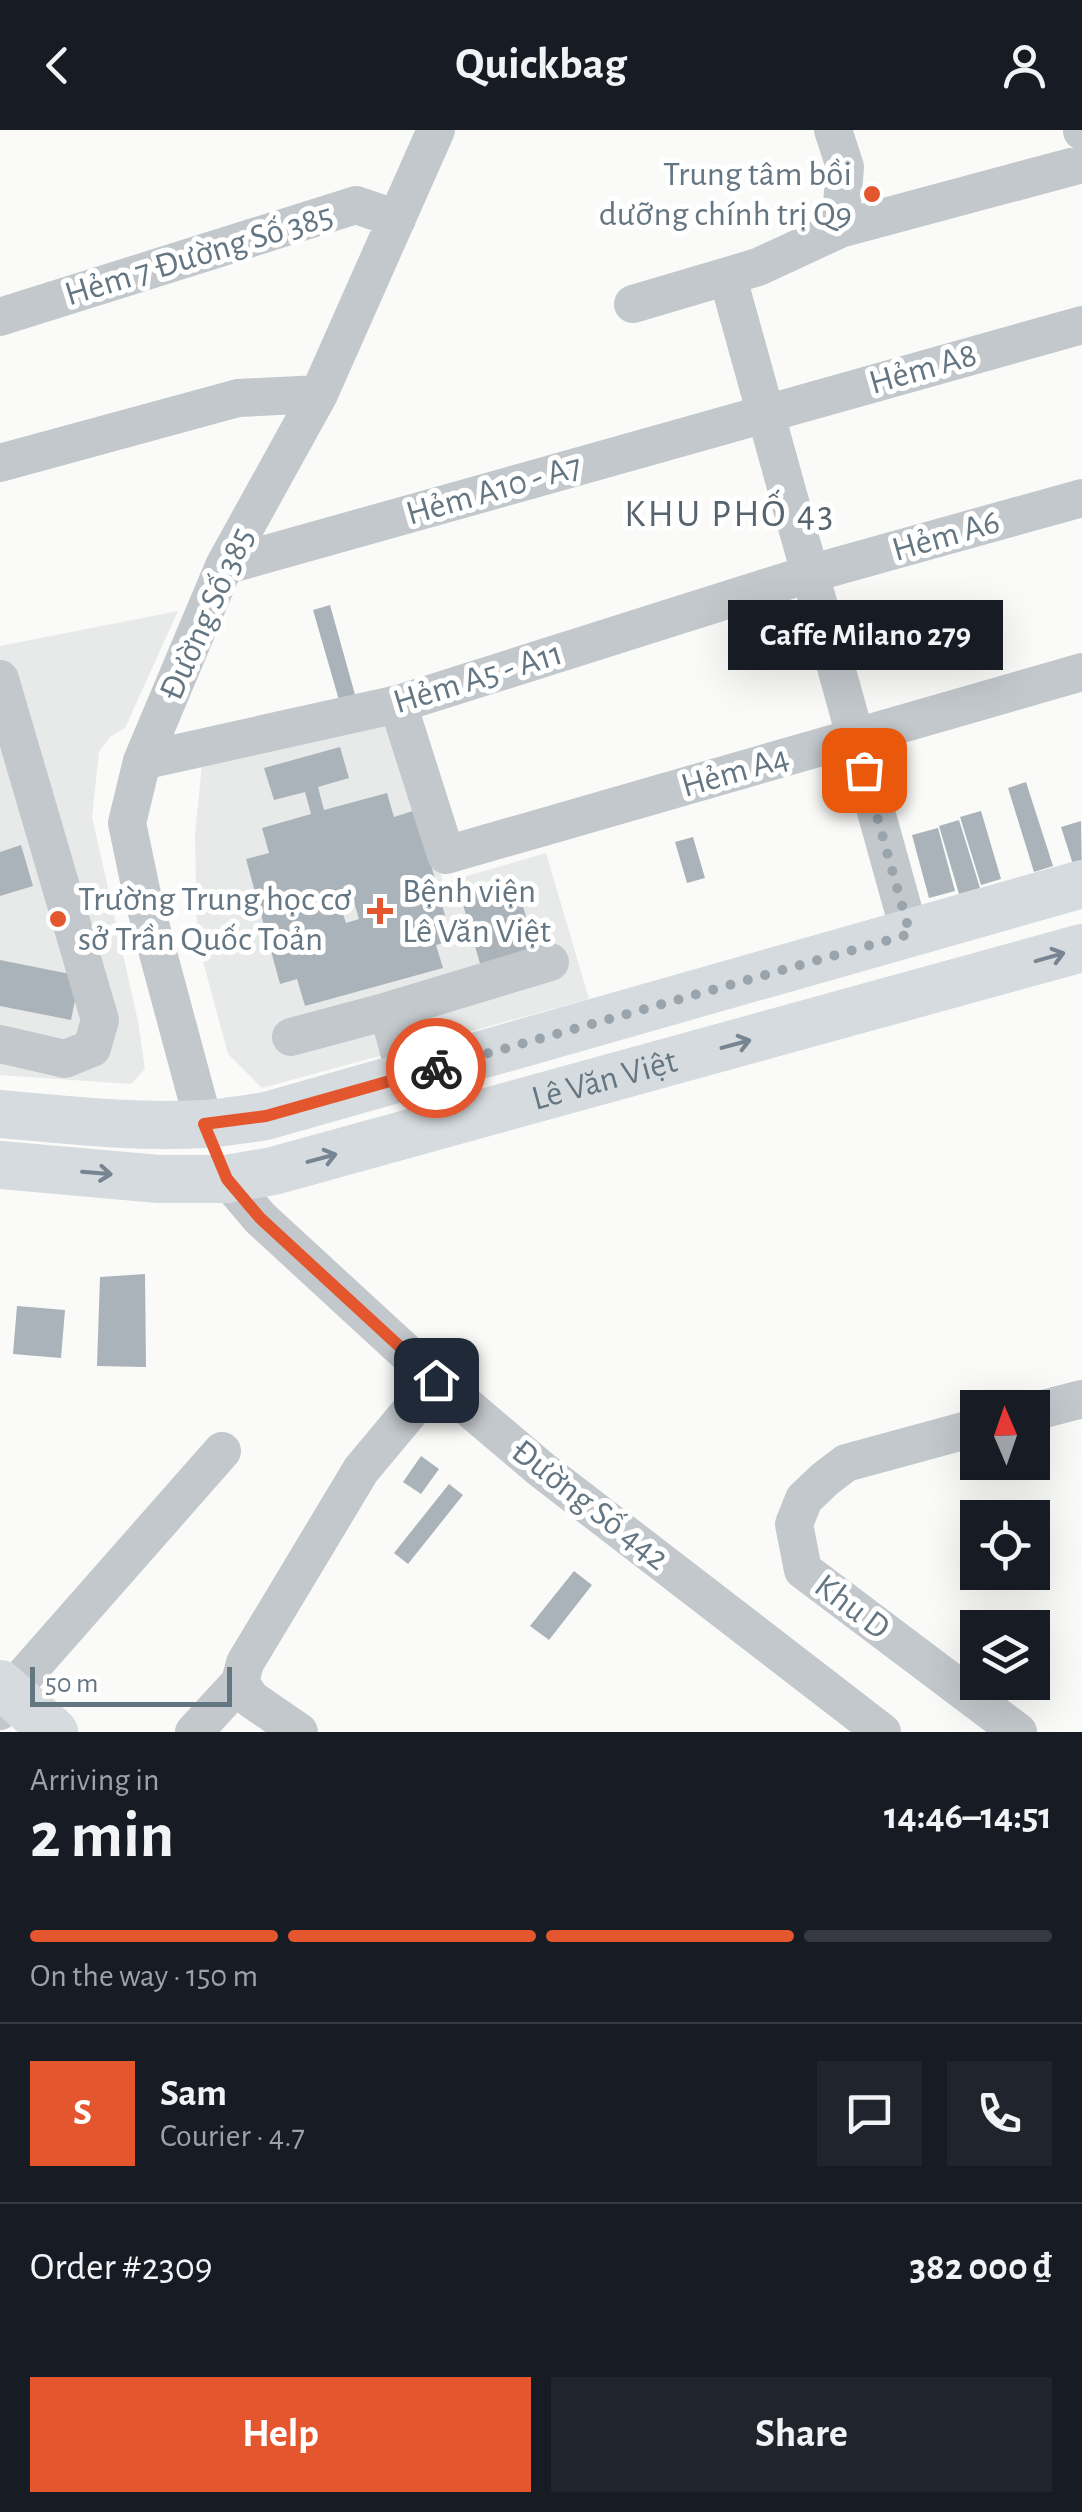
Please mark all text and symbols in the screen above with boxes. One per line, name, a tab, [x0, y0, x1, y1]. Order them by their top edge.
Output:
icon: back	[30, 38, 85, 93]
icon: person	[997, 38, 1052, 93]
text: Quickbag	[455, 42, 627, 87]
place label: Trung tâm bồi dưỡng chính trị Q9	[599, 157, 852, 232]
marker: Trung tâm bồi dưỡng chính trị Q9	[861, 183, 883, 205]
street label: Hẻm 7 Đường Số 385	[61, 198, 337, 312]
street label: Hẻm A8	[865, 337, 981, 401]
street label: Hẻm A10 - A7	[402, 448, 586, 532]
district label: KHU PHỐ 43	[624, 489, 836, 534]
street label: Hẻm A6	[888, 504, 1004, 568]
street label: Đường Số 385	[153, 523, 261, 705]
callout: Caffe Milano 279	[726, 600, 1002, 670]
text: Caffe Milano 279	[760, 619, 971, 651]
street label: Hẻm A5 - A11	[389, 636, 567, 720]
pin	[822, 728, 907, 813]
street label: Hẻm A4	[677, 740, 793, 804]
icon: bag	[837, 743, 892, 798]
place label: Bệnh viện Lê Văn Việt	[402, 874, 551, 949]
place label: Trường Trung học cơ sở Trần Quốc Toản	[78, 882, 352, 957]
marker: Bệnh viện Lê Văn Việt	[367, 898, 393, 924]
marker: Trường Trung học cơ sở Trần Quốc Toản	[47, 908, 69, 930]
one-way arrow	[1033, 947, 1065, 966]
courier	[386, 1018, 486, 1118]
one-way arrow	[720, 1034, 752, 1052]
icon: bike	[409, 1041, 464, 1096]
street label: Lê Văn Việt	[528, 1043, 681, 1116]
one-way arrow	[306, 1147, 337, 1166]
one-way arrow	[81, 1164, 113, 1183]
pin	[394, 1338, 479, 1423]
icon: home	[409, 1353, 464, 1408]
north arrow	[960, 1390, 1050, 1480]
map controls	[960, 1390, 1050, 1700]
street label: Đường Số 442	[505, 1433, 675, 1577]
button: locate	[960, 1500, 1050, 1590]
street label: Khu D	[808, 1568, 896, 1646]
button: layers	[960, 1610, 1050, 1700]
scale bar	[30, 1662, 232, 1706]
text: 50 m	[45, 1670, 99, 1698]
text: Arriving in	[30, 1764, 159, 1796]
text: 14:46–14:51	[884, 1798, 1052, 1836]
text: 2 min	[30, 1804, 174, 1869]
text: On the way · 150 m	[30, 1960, 258, 1992]
button: chat	[817, 2061, 922, 2166]
button: phone	[947, 2061, 1052, 2166]
text: Sam	[160, 2075, 227, 2113]
text: S	[73, 2094, 92, 2132]
text: Courier · 4.7	[160, 2120, 305, 2152]
text: Order #2309	[30, 2249, 213, 2287]
text: 382 000 ₫	[910, 2249, 1052, 2287]
button: Help	[30, 2377, 531, 2492]
button: Share	[551, 2377, 1052, 2492]

